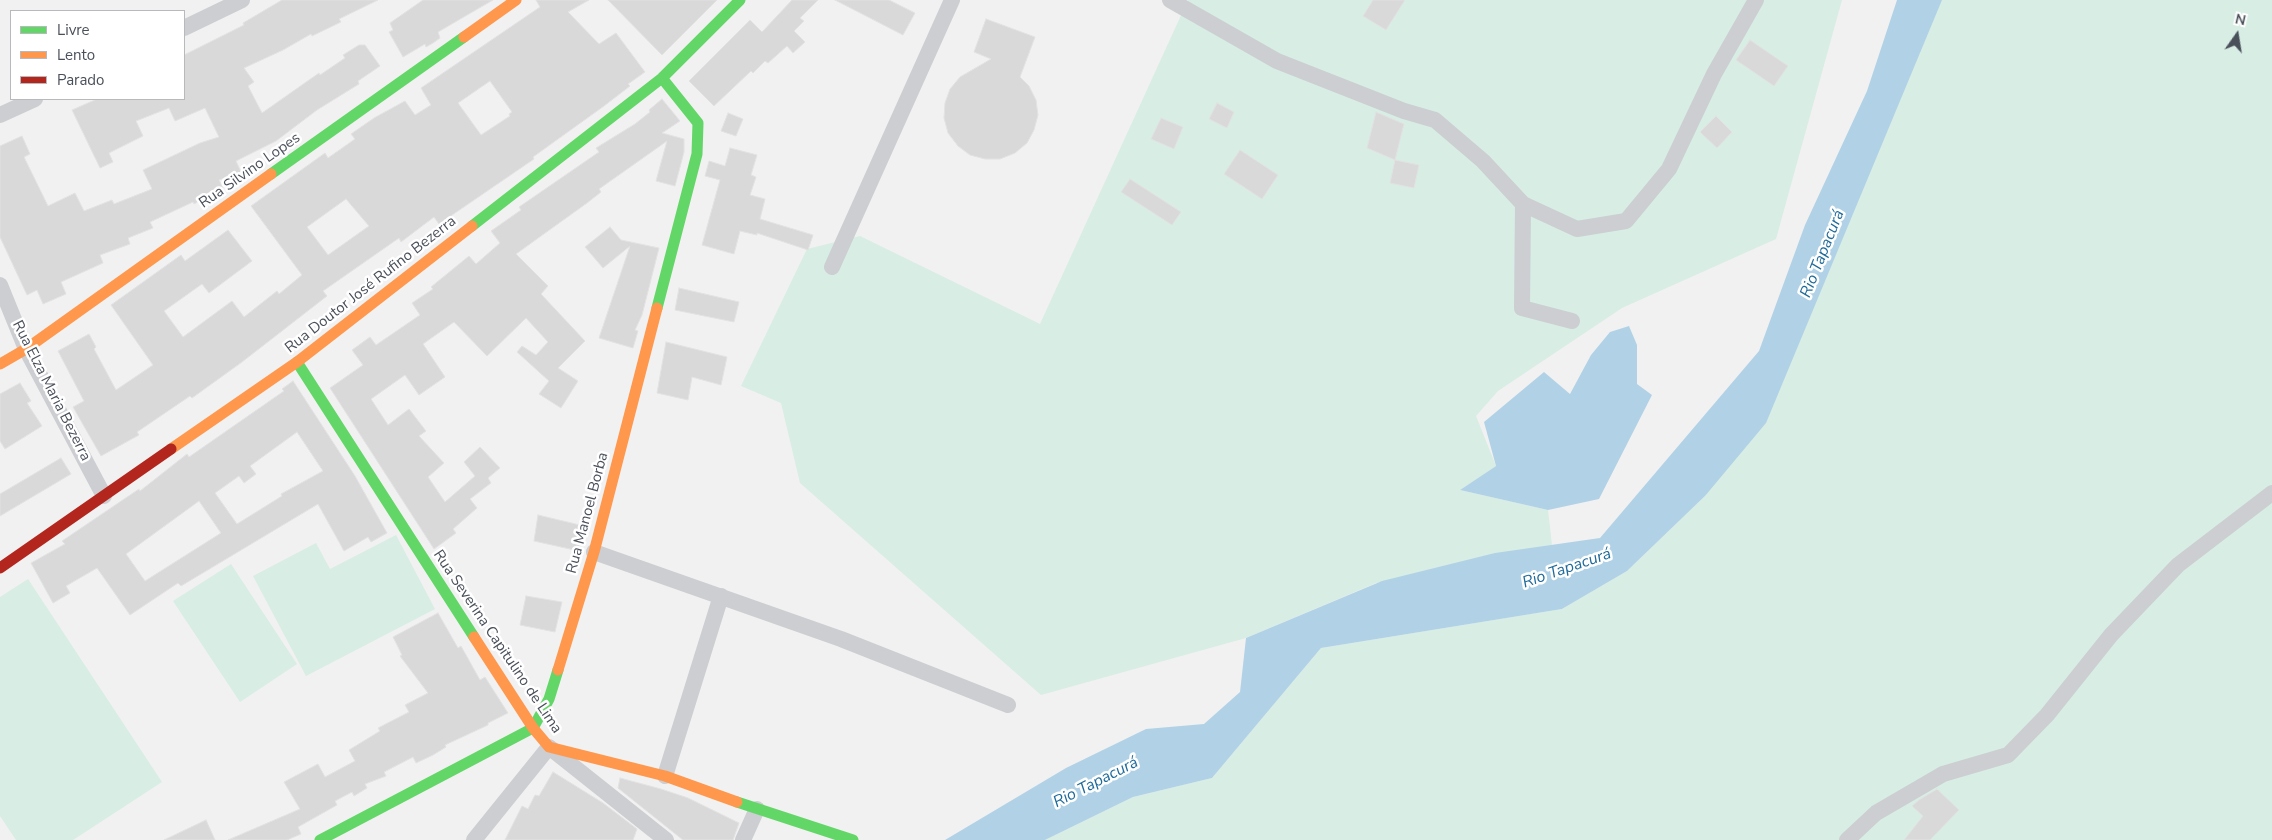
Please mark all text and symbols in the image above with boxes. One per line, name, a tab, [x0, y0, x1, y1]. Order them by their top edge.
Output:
text: N	[2233, 9, 2248, 30]
legend	[10, 10, 185, 100]
north arrow	[2212, 10, 2262, 60]
text: Livre	[57, 20, 90, 40]
text: Lento	[57, 45, 95, 65]
text: Parado	[57, 70, 104, 90]
street label: Rua Silvino Lopes	[196, 129, 304, 213]
water label: Rio Tapacurá	[1797, 207, 1849, 301]
street label: Rua Doutor José Rufino Bezerra	[282, 213, 460, 357]
street label: Rua Elza Maria Bezerra	[8, 318, 94, 464]
street label: Rua Manoel Borba	[563, 450, 613, 576]
water label: Rio Tapacurá	[1520, 545, 1614, 593]
street label: Rua Severina Capitulino de Lima	[429, 547, 565, 737]
water label: Rio Tapacurá	[1050, 753, 1142, 813]

